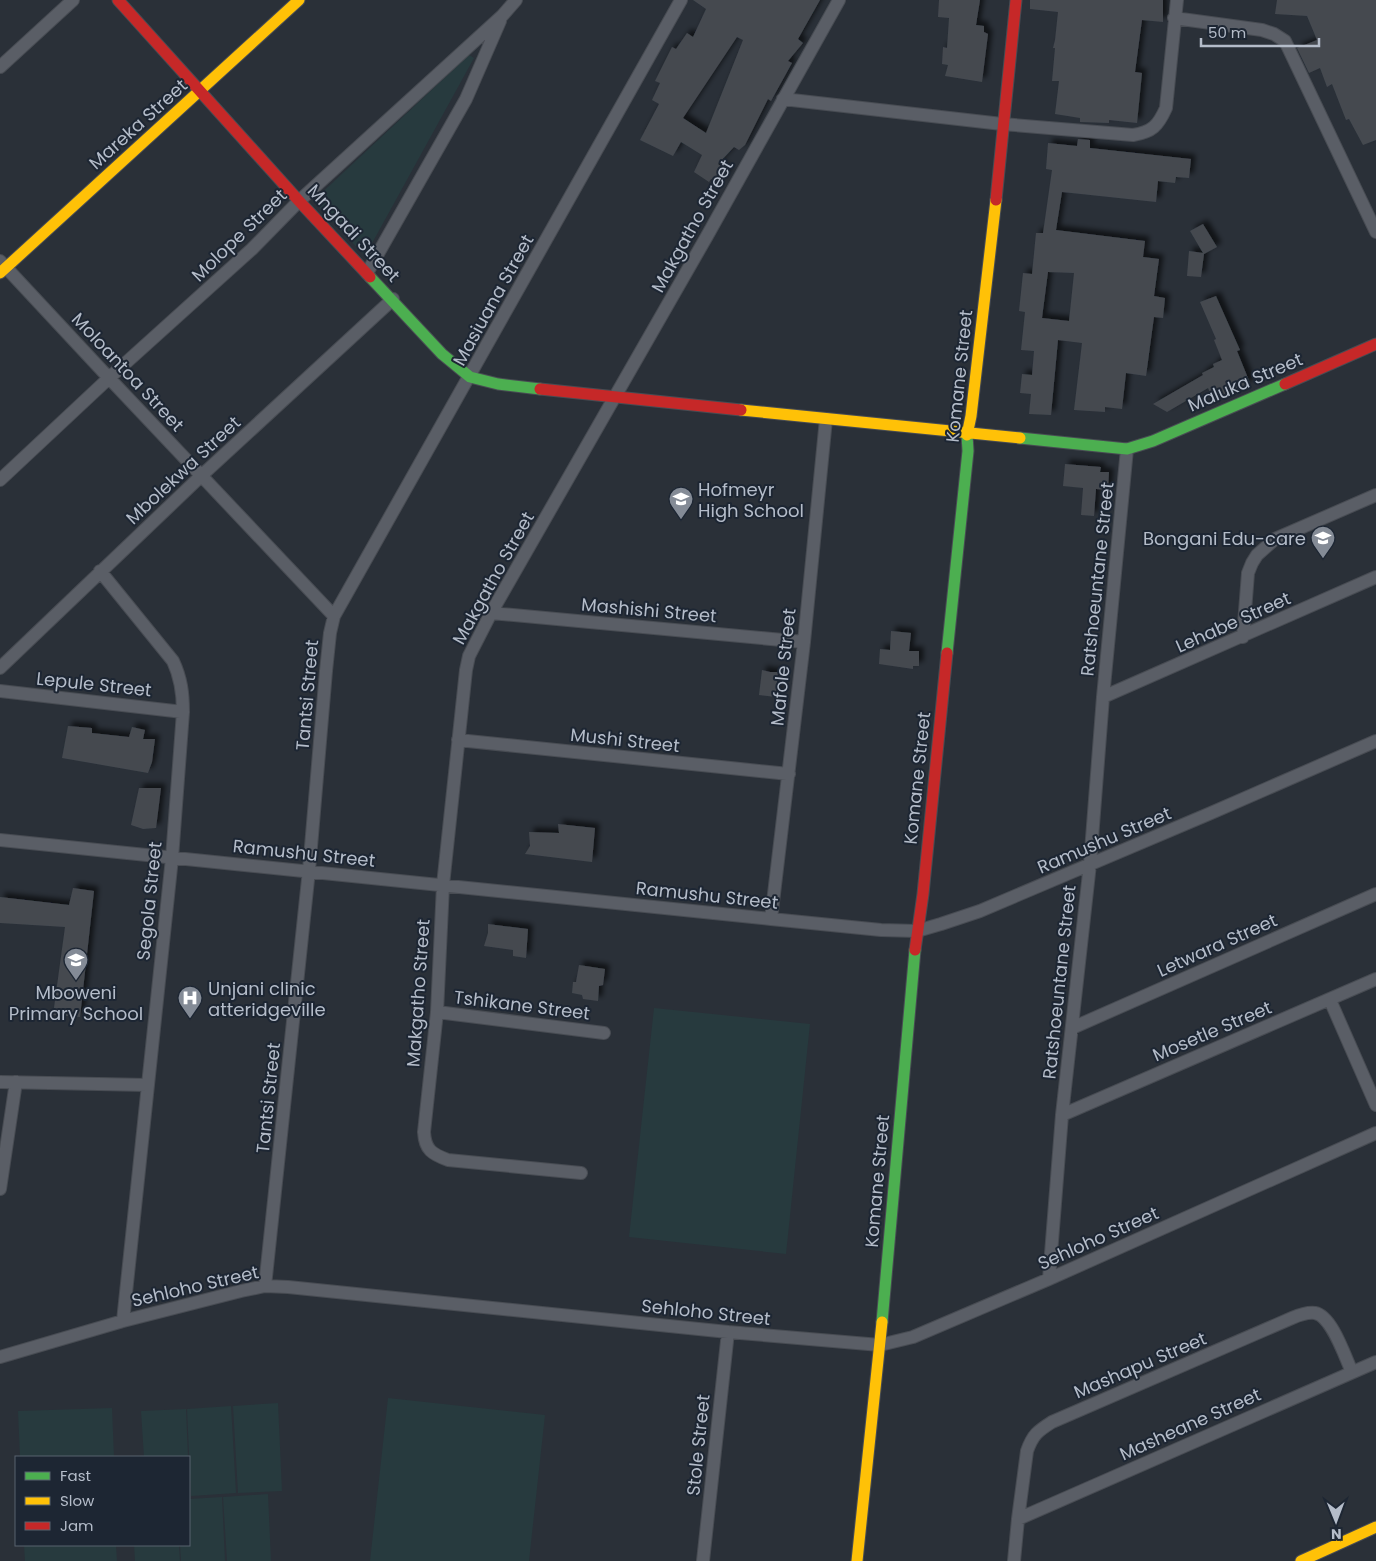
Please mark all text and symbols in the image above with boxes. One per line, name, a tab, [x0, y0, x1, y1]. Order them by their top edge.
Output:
scale bar	[1201, 15, 1318, 47]
text: 50 m	[1208, 22, 1246, 43]
street label: Mareka Street	[83, 73, 193, 175]
street label: Makgatho Street	[645, 155, 739, 297]
street label: Mngadi Street	[302, 179, 406, 287]
street label: Molope Street	[186, 183, 292, 287]
street label: Masiuana Street	[447, 230, 539, 370]
street label: Moloantoa Street	[66, 307, 190, 437]
street label: Komane Street	[940, 308, 978, 444]
street label: Maluka Street	[1184, 347, 1306, 417]
street label: Mbolekwa Street	[120, 410, 246, 530]
place label: Hofmeyr High School	[698, 477, 804, 523]
street label: Ratshoeuntane Street	[1074, 481, 1120, 677]
school or university icon: Hofmeyr High School	[668, 486, 694, 520]
street label: Makgatho Street	[446, 507, 540, 649]
school or university icon: Bongani Edu-care	[1310, 525, 1336, 559]
place label: Bongani Edu-care	[1143, 526, 1306, 551]
street label: Lehabe Street	[1172, 585, 1294, 659]
street label: Mashishi Street	[580, 592, 718, 628]
street label: Mafole Street	[764, 607, 802, 727]
street label: Tantsi Street	[290, 638, 324, 752]
street label: Lepule Street	[35, 666, 153, 702]
street label: Komane Street	[898, 710, 936, 846]
street label: Mushi Street	[569, 722, 681, 758]
street label: Ramushu Street	[1033, 801, 1175, 879]
street label: Ramushu Street	[232, 833, 376, 873]
street label: Segola Street	[130, 840, 168, 962]
street label: Ramushu Street	[635, 875, 779, 915]
street label: Ratshoeuntane Street	[1036, 884, 1082, 1080]
street label: Letwara Street	[1153, 907, 1281, 983]
street label: Makgatho Street	[400, 918, 436, 1068]
school or university icon: Mboweni Primary School	[63, 947, 89, 981]
place label: Unjani clinic atteridgeville	[208, 976, 326, 1022]
place label: Mboweni Primary School	[9, 980, 143, 1026]
street label: Tshikane Street	[453, 984, 591, 1026]
hospital icon: Unjani clinic atteridgeville	[177, 985, 203, 1019]
street label: Mosetle Street	[1149, 995, 1275, 1067]
street label: Tantsi Street	[250, 1041, 286, 1155]
street label: Komane Street	[859, 1114, 895, 1248]
street label: Sehloho Street	[1034, 1200, 1162, 1276]
street label: Sehloho Street	[129, 1259, 261, 1313]
street label: Sehloho Street	[640, 1293, 772, 1331]
street label: Mashapu Street	[1070, 1326, 1210, 1404]
street label: Masheane Street	[1115, 1382, 1265, 1466]
street label: Stole Street	[680, 1393, 716, 1497]
legend	[15, 1456, 190, 1546]
text: Fast	[60, 1465, 91, 1486]
text: Slow	[60, 1490, 95, 1511]
north arrow	[1311, 1496, 1361, 1546]
text: Jam	[60, 1515, 94, 1536]
text: N	[1331, 1524, 1342, 1544]

